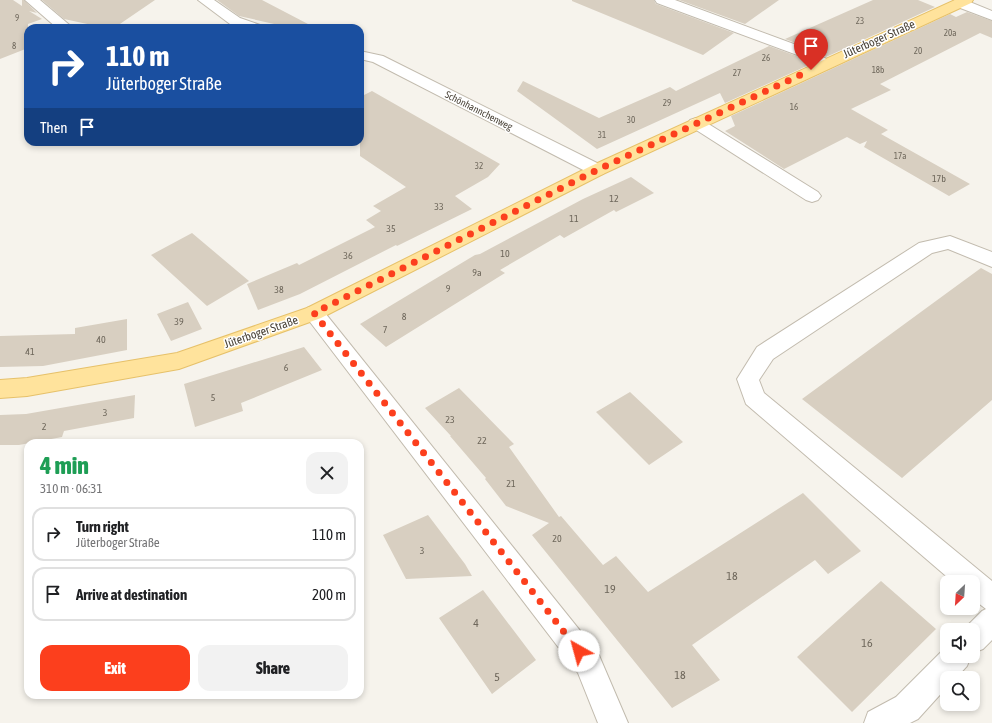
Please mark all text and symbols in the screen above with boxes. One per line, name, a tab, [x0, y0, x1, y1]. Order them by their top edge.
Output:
house number: 9	[15, 13, 19, 23]
house number: 23	[856, 16, 864, 26]
street label: Jüterboger Straße	[841, 17, 917, 61]
house number: 20a	[944, 28, 956, 38]
pin	[794, 29, 828, 70]
icon: arrive	[800, 35, 822, 57]
icon: right	[40, 40, 92, 92]
text: 110 m	[106, 40, 169, 72]
house number: 8	[12, 41, 16, 51]
house number: 20	[914, 46, 922, 56]
house number: 26	[762, 53, 770, 63]
house number: 18b	[872, 65, 884, 75]
house number: 27	[733, 68, 741, 78]
text: Jüterboger Straße	[106, 73, 222, 94]
street label: Schönhannchenweg	[443, 89, 515, 132]
house number: 29	[663, 98, 671, 108]
house number: 16	[790, 102, 798, 112]
house number: 30	[627, 115, 635, 125]
icon: arrive	[76, 116, 98, 138]
text: Then	[40, 119, 68, 136]
house number: 31	[598, 130, 606, 140]
house number: 17a	[894, 151, 906, 161]
house number: 32	[475, 161, 483, 171]
house number: 17b	[932, 173, 946, 184]
house number: 12	[609, 193, 619, 204]
house number: 33	[434, 201, 444, 212]
house number: 11	[569, 213, 579, 224]
house number: 35	[386, 223, 396, 234]
house number: 10	[500, 248, 510, 259]
house number: 36	[343, 250, 353, 261]
house number: 9a	[472, 267, 482, 278]
house number: 9	[446, 283, 451, 294]
house number: 38	[274, 284, 284, 295]
house number: 8	[402, 311, 407, 322]
street label: Jüterboger Straße	[222, 313, 300, 351]
house number: 39	[174, 316, 184, 327]
house number: 7	[383, 324, 388, 335]
house number: 40	[96, 334, 106, 345]
house number: 41	[25, 346, 35, 357]
house number: 6	[284, 362, 289, 373]
house number: 5	[211, 392, 216, 403]
house number: 3	[103, 407, 108, 418]
house number: 23	[445, 414, 455, 425]
house number: 2	[42, 421, 47, 432]
house number: 22	[477, 435, 487, 446]
text: 4 min	[40, 452, 89, 479]
button: close	[306, 452, 348, 494]
house number: 21	[506, 478, 516, 489]
text: 310 m · 06:31	[40, 481, 103, 496]
text: Turn right	[76, 518, 129, 535]
icon: right	[42, 523, 64, 545]
text: 110 m	[312, 526, 346, 543]
house number: 20	[552, 533, 562, 544]
text: Jüterboger Straße	[76, 535, 160, 550]
house number: 3	[420, 545, 425, 556]
house number: 18	[726, 569, 738, 583]
north arrow	[940, 575, 980, 615]
map controls	[940, 575, 980, 711]
house number: 19	[604, 582, 616, 596]
icon: arrive	[42, 583, 64, 605]
text: Arrive at destination	[76, 586, 187, 603]
text: 200 m	[312, 586, 346, 603]
house number: 4	[473, 616, 479, 630]
button: sound	[940, 623, 980, 663]
position arrow	[558, 630, 600, 672]
house number: 16	[861, 636, 873, 650]
button: Exit	[40, 645, 190, 691]
button: Share	[198, 645, 348, 691]
house number: 18	[674, 668, 686, 682]
house number: 5	[494, 670, 500, 684]
button: search	[940, 671, 980, 711]

